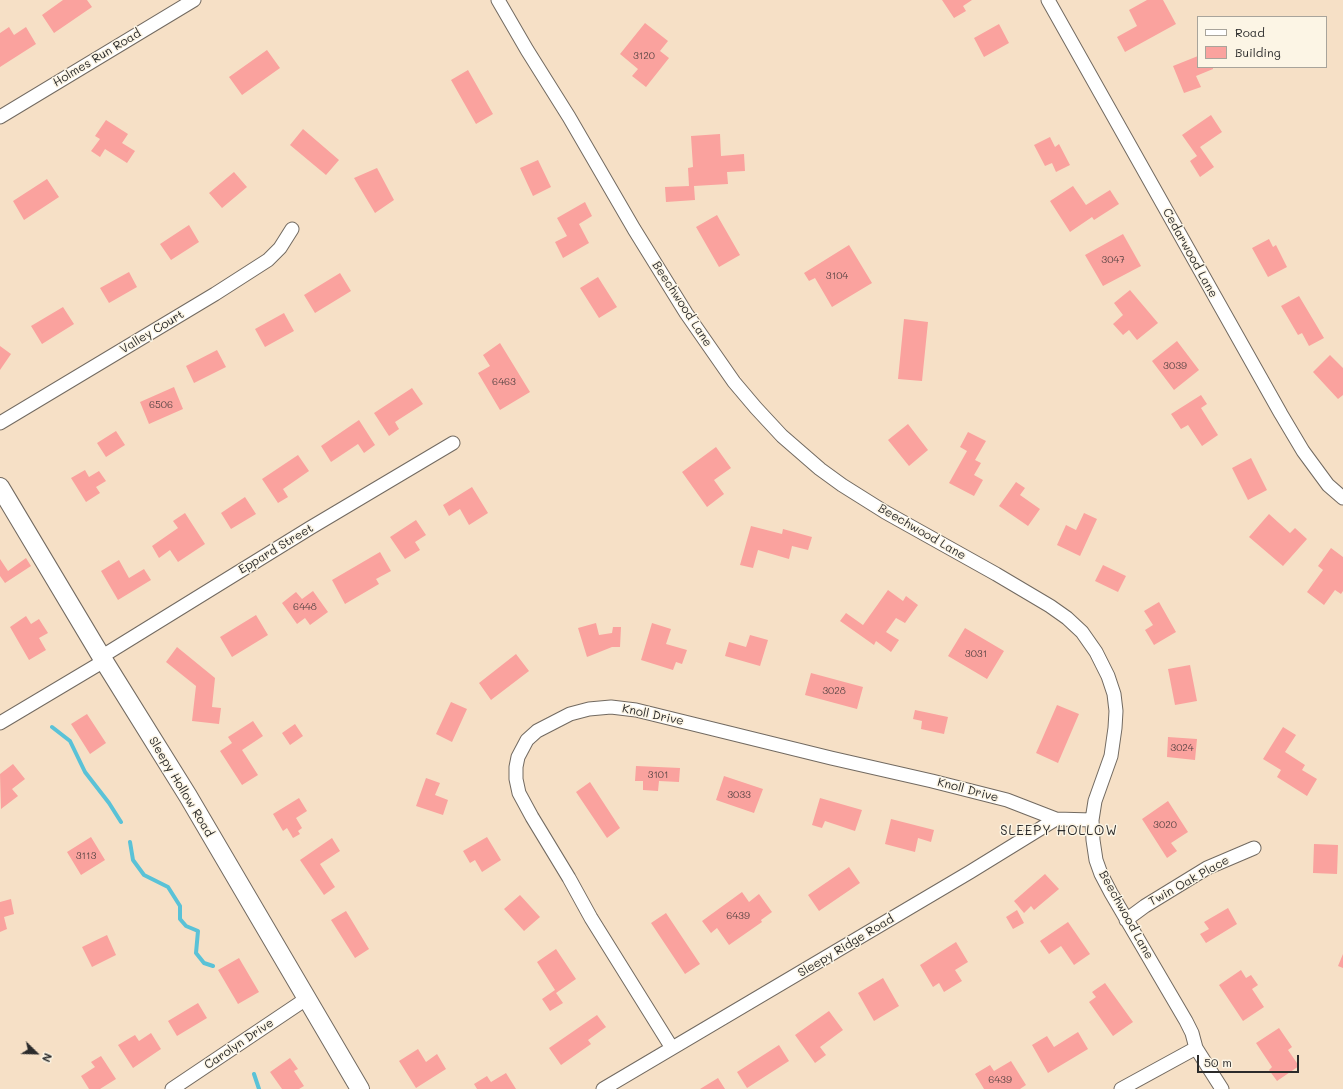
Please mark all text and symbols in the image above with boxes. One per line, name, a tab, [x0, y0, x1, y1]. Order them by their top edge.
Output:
legend	[1197, 16, 1327, 68]
text: Road	[1235, 24, 1265, 40]
street label: Holmes Run Road	[50, 26, 144, 90]
text: Building	[1235, 44, 1281, 60]
house number: 3120	[633, 50, 655, 62]
street label: Cedarwood Lane	[1159, 206, 1221, 300]
house number: 3047	[1101, 254, 1125, 266]
street label: Beechwood Lane	[649, 259, 715, 349]
house number: 3104	[826, 270, 848, 282]
street label: Valley Court	[117, 307, 187, 357]
house number: 3039	[1163, 360, 1187, 372]
house number: 6463	[492, 376, 516, 388]
house number: 6506	[149, 399, 173, 411]
street label: Beechwood Lane	[876, 501, 968, 563]
street label: Eppard Street	[236, 521, 316, 577]
house number: 6448	[293, 601, 317, 613]
house number: 3031	[965, 648, 987, 660]
house number: 3028	[822, 685, 846, 697]
street label: Knoll Drive	[621, 701, 685, 729]
street label: Sleepy Hollow Road	[145, 734, 217, 840]
house number: 3024	[1170, 742, 1194, 754]
house number: 3101	[648, 769, 668, 781]
street label: Knoll Drive	[936, 775, 1000, 805]
house number: 3033	[727, 789, 751, 801]
house number: 3020	[1153, 819, 1177, 831]
district label: SLEEPY HOLLOW	[1000, 823, 1118, 839]
house number: 3113	[76, 850, 96, 862]
street label: Twin Oak Place	[1146, 853, 1232, 909]
street label: Beechwood Lane	[1096, 868, 1156, 962]
house number: 6439	[726, 910, 750, 922]
street label: Sleepy Ridge Road	[795, 912, 897, 980]
street label: Carolyn Drive	[202, 1015, 276, 1073]
north arrow	[16, 1033, 56, 1073]
scale bar	[1199, 1047, 1301, 1073]
text: N	[39, 1051, 56, 1065]
text: 50 m	[1204, 1054, 1232, 1070]
house number: 6439	[988, 1074, 1012, 1086]

